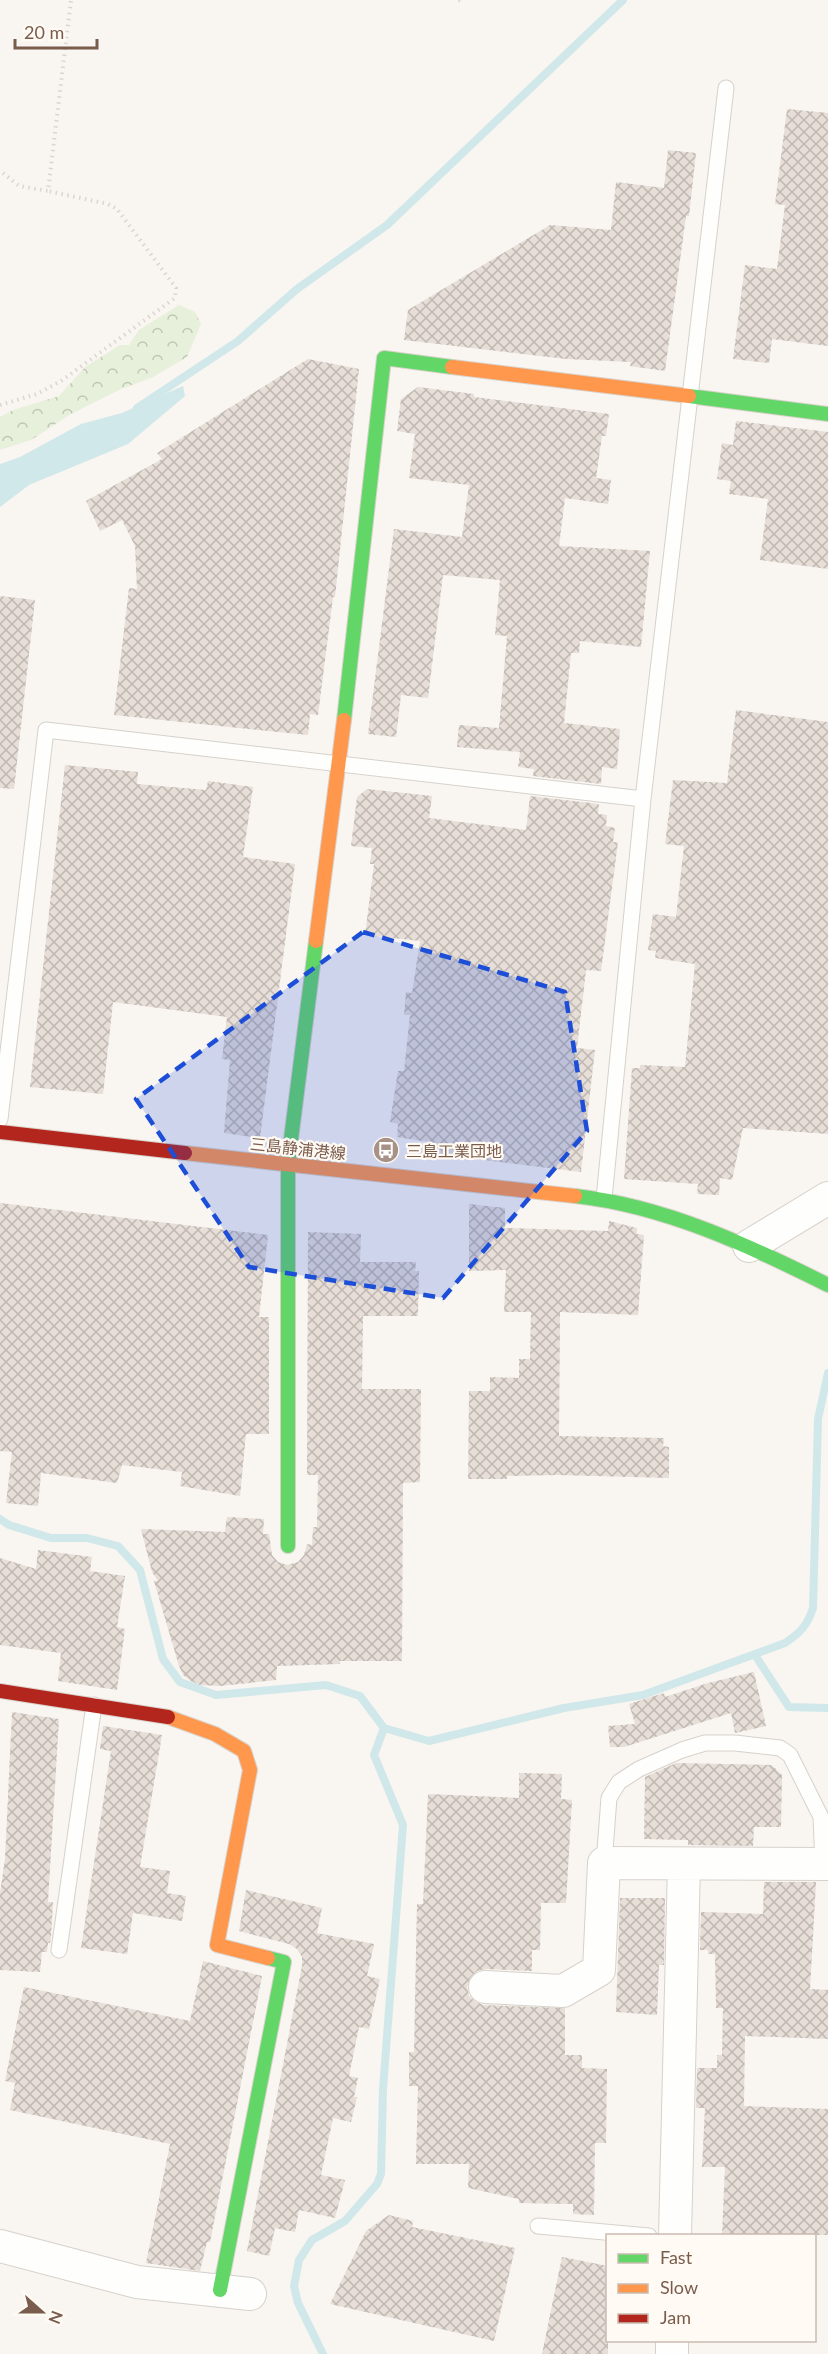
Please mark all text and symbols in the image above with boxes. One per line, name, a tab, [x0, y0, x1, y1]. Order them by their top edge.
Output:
scale bar	[15, 12, 98, 50]
text: 20 m	[24, 21, 64, 43]
street label: 三島静浦港線	[249, 1134, 347, 1162]
bus stop icon: 三島工業団地	[371, 1135, 401, 1165]
place label: 三島工業団地	[406, 1141, 502, 1160]
legend	[606, 2234, 816, 2342]
text: Fast	[660, 2246, 693, 2268]
text: Slow	[660, 2276, 698, 2298]
north arrow	[12, 2282, 72, 2342]
text: Jam	[660, 2306, 691, 2328]
text: N	[45, 2308, 68, 2327]

